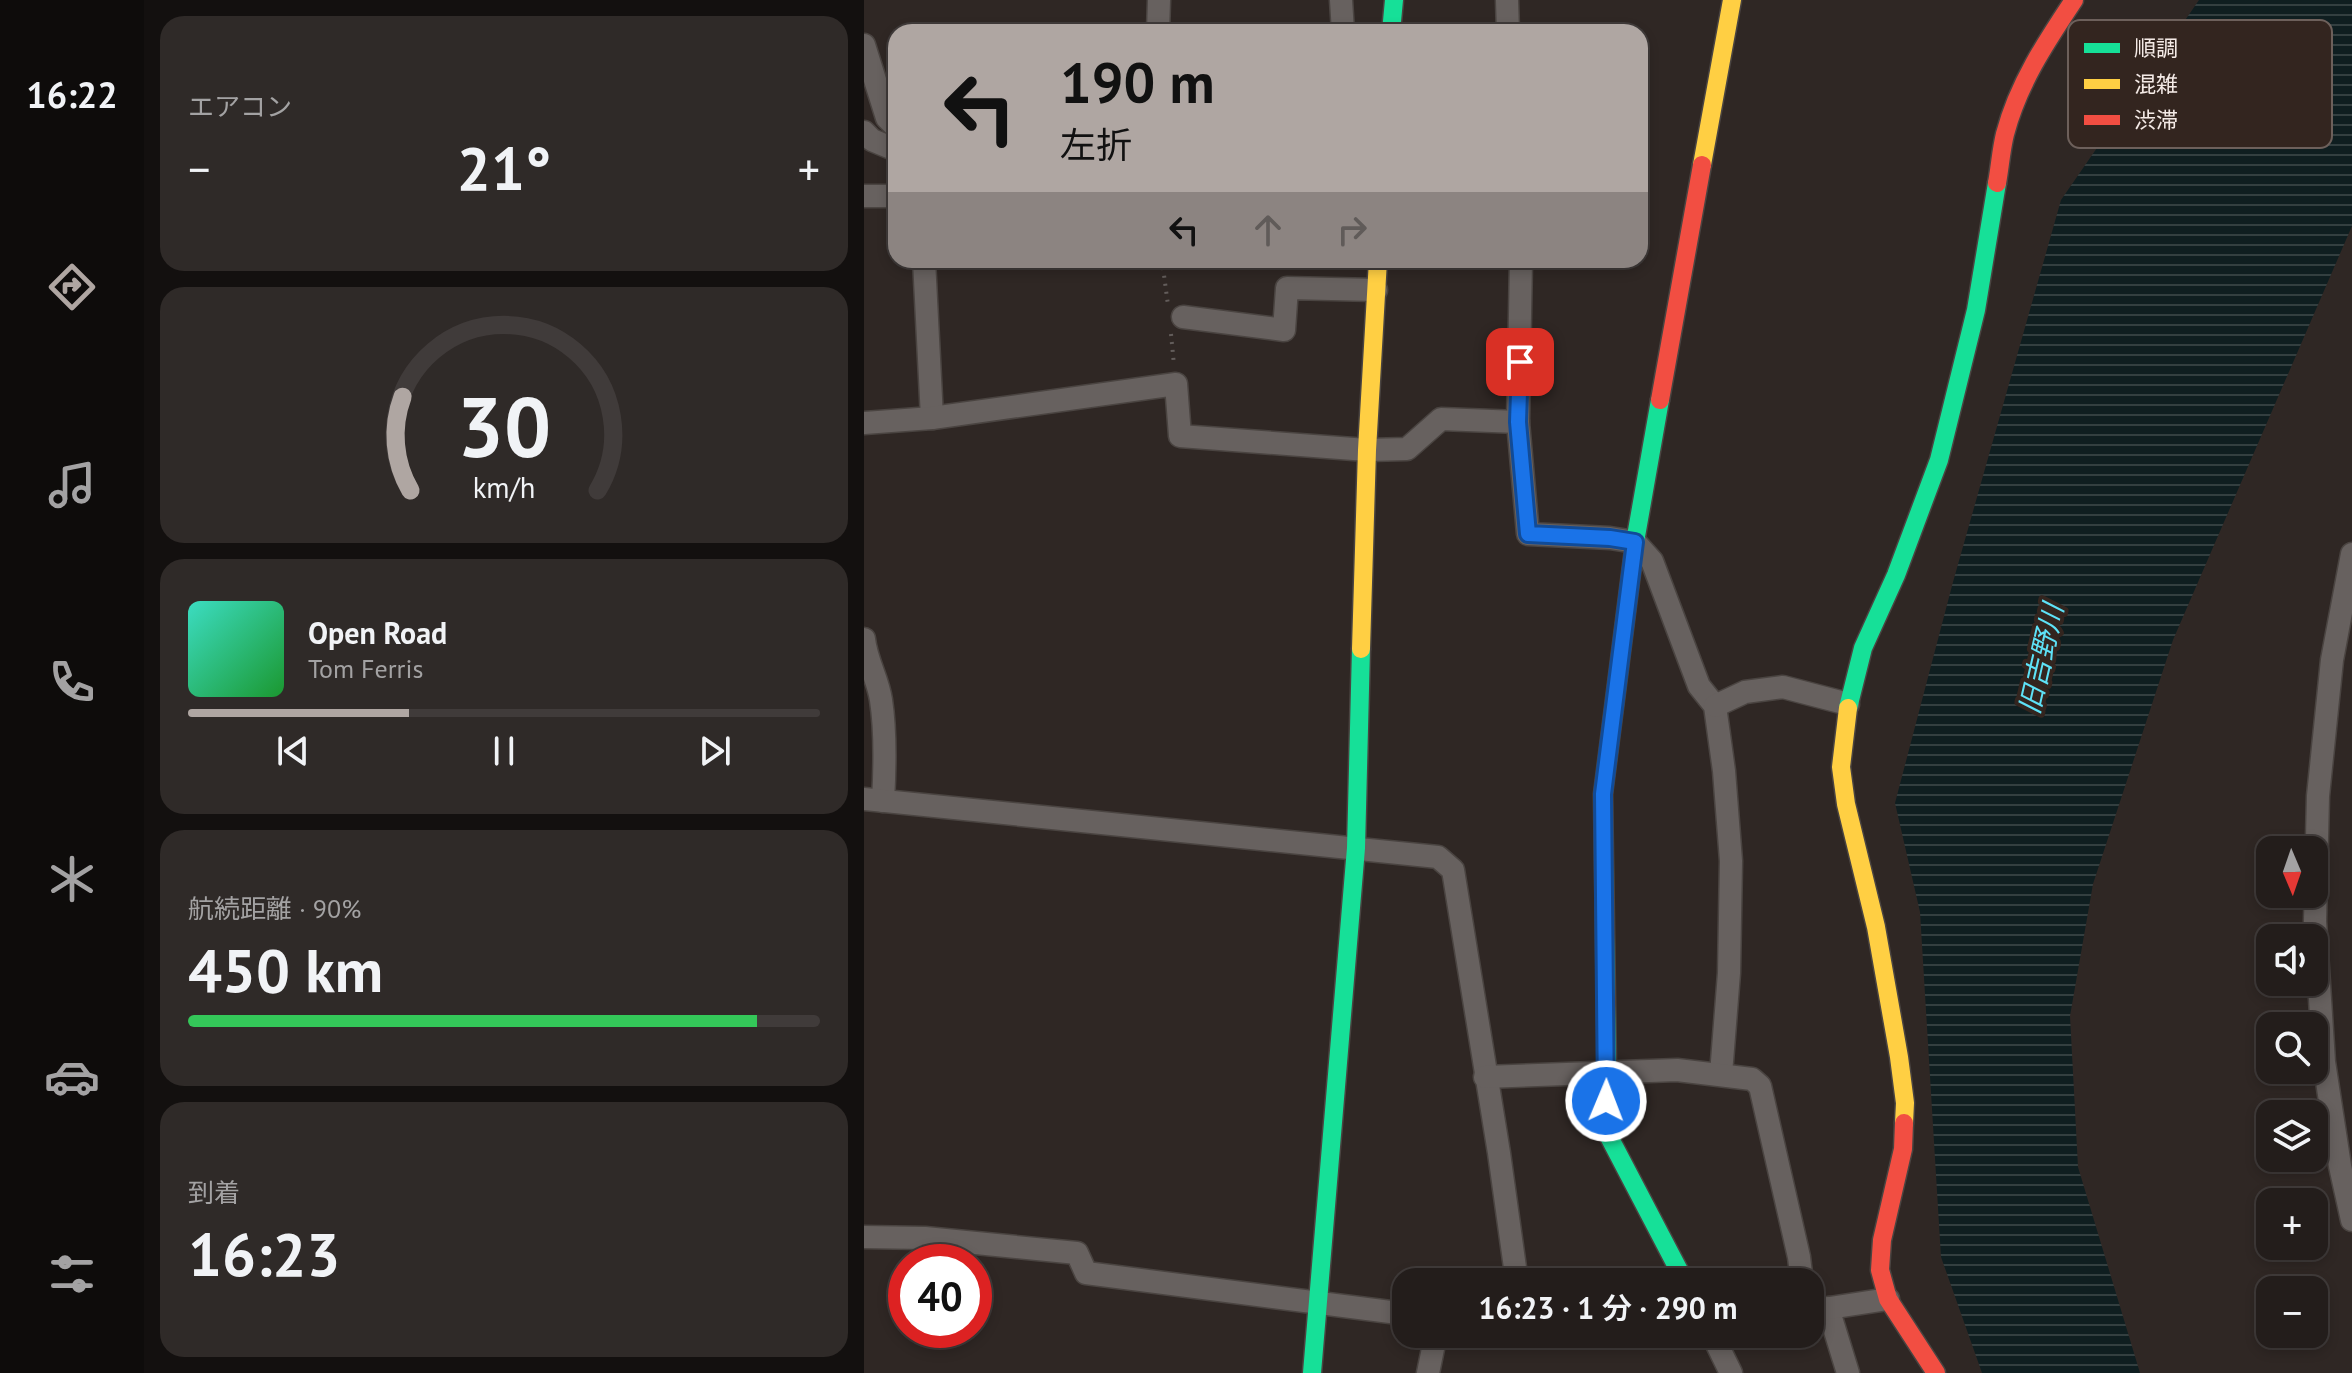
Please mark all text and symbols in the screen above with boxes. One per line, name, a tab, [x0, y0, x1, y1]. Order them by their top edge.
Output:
legend	[2068, 20, 2332, 148]
text: 順調	[2134, 34, 2178, 62]
text: 190 m	[1060, 46, 1215, 118]
icon: left	[928, 56, 1032, 160]
text: 混雑	[2134, 70, 2178, 98]
text: 16:22	[26, 71, 118, 118]
text: エアコン	[188, 90, 292, 123]
text: 渋滞	[2134, 106, 2178, 134]
text: 左折	[1060, 121, 1132, 168]
text: 21°	[457, 129, 551, 207]
text: −	[188, 140, 210, 197]
text: +	[798, 140, 820, 197]
icon: left	[1162, 208, 1206, 252]
icon: ahead	[1246, 208, 1290, 252]
icon: right	[1330, 208, 1374, 252]
icon: directions	[44, 259, 100, 315]
pin	[1486, 328, 1554, 396]
icon: arrive	[1498, 340, 1542, 384]
text: 30	[457, 372, 551, 480]
icon: music	[44, 457, 100, 513]
text: km/h	[473, 469, 535, 506]
water label: 旧吉野川	[2010, 597, 2072, 718]
text: Open Road	[308, 613, 447, 652]
text: Tom Ferris	[308, 652, 423, 685]
icon: phone	[44, 654, 100, 710]
icon: previous	[271, 729, 315, 773]
icon: pause	[482, 729, 526, 773]
icon: next	[693, 729, 737, 773]
north arrow	[2256, 836, 2328, 908]
map controls	[2256, 836, 2328, 1348]
icon: climate	[44, 851, 100, 907]
text: 航続距離 · 90%	[188, 892, 361, 925]
button: sound	[2256, 924, 2328, 996]
text: 450 km	[188, 931, 383, 1009]
button: search	[2256, 1012, 2328, 1084]
icon: car	[44, 1049, 100, 1105]
position arrow	[1564, 1059, 1648, 1143]
button: layers	[2256, 1100, 2328, 1172]
text: 到着	[188, 1176, 240, 1209]
button: +	[2256, 1188, 2328, 1260]
text: 16:23	[188, 1215, 340, 1293]
speed limit sign: 40	[888, 1244, 992, 1348]
icon: filters	[44, 1246, 100, 1302]
button: −	[2256, 1276, 2328, 1348]
text: 16:23 · 1 分 · 290 m	[1478, 1288, 1738, 1327]

